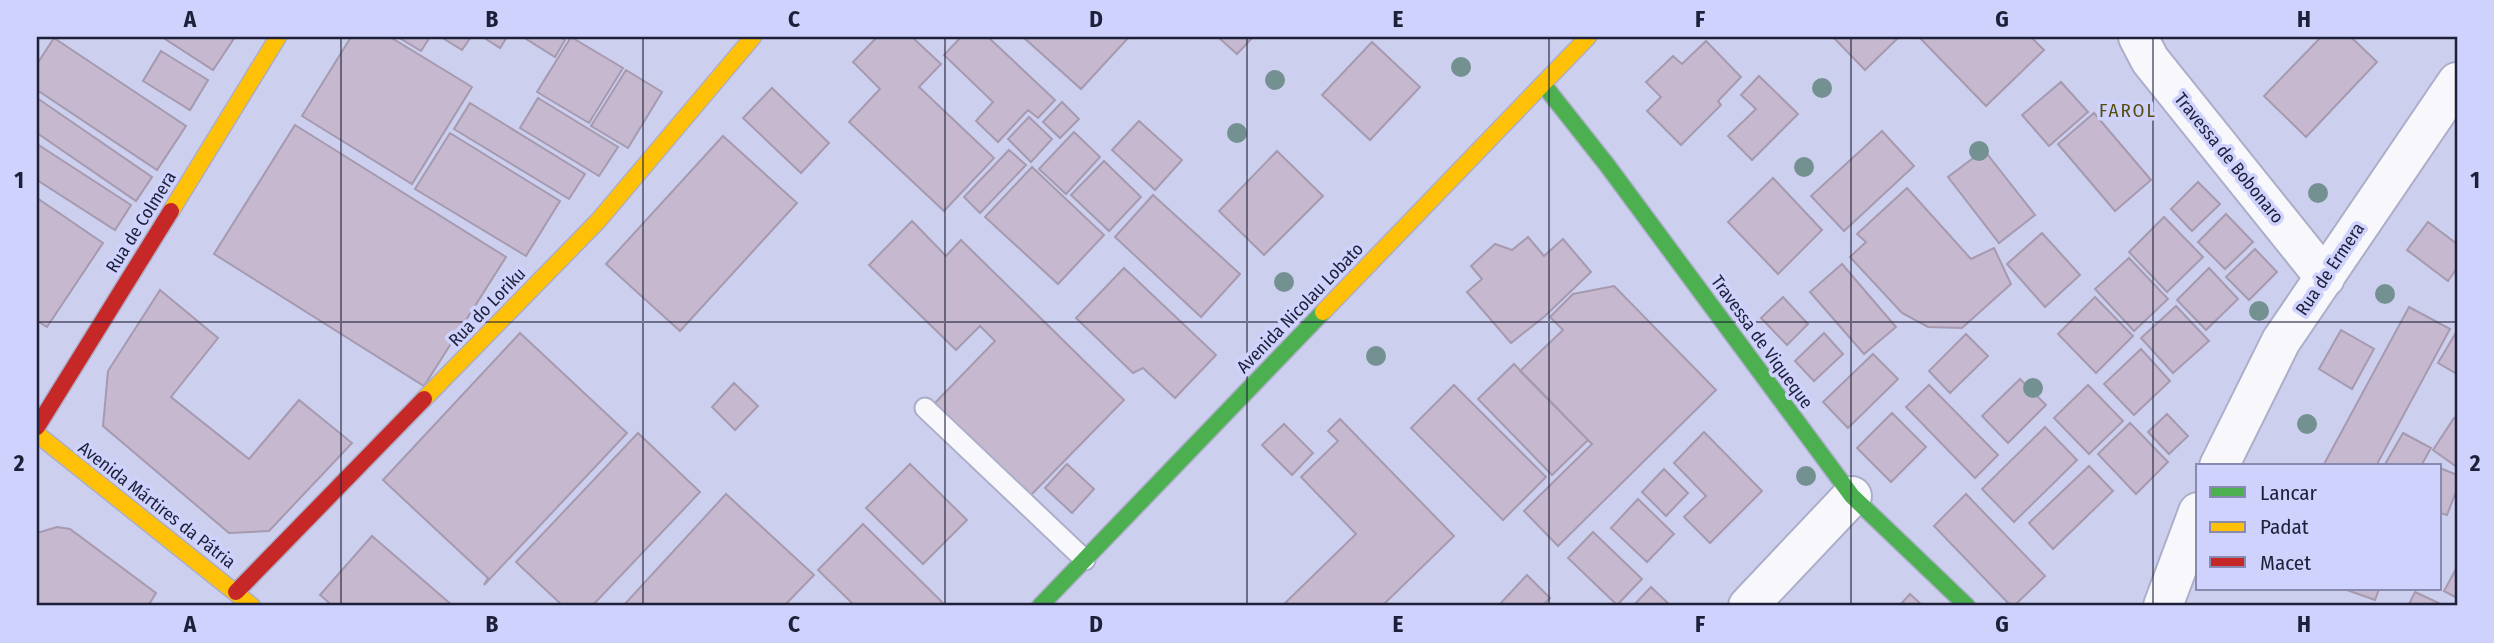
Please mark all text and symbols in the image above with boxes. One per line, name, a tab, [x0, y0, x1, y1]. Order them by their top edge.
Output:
text: A	[183, 5, 197, 33]
text: B	[486, 5, 499, 33]
text: C	[788, 5, 800, 33]
text: D	[1089, 5, 1103, 33]
text: E	[1393, 5, 1404, 33]
text: F	[1695, 5, 1705, 33]
text: G	[1995, 5, 2009, 33]
text: H	[2297, 5, 2311, 33]
street label: Travessa de Bobonaro	[2170, 88, 2288, 228]
district label: FAROL	[2099, 99, 2157, 122]
text: 1	[14, 166, 24, 194]
text: 1	[2470, 166, 2480, 194]
street label: Rua de Colmera	[101, 167, 181, 277]
street label: Rua de Ermera	[2291, 218, 2369, 319]
street label: Avenida Nicolau Lobato	[1232, 238, 1368, 378]
street label: Rua do Loriku	[444, 263, 530, 351]
street label: Travessa de Viqueque	[1706, 271, 1818, 413]
street label: Avenida Mártires da Pátria	[74, 437, 240, 573]
text: 2	[13, 449, 25, 477]
text: 2	[2469, 449, 2481, 477]
legend	[2196, 464, 2442, 590]
text: Lancar	[2260, 480, 2318, 506]
text: Padat	[2260, 514, 2309, 540]
text: Macet	[2260, 550, 2311, 576]
text: A	[183, 610, 197, 638]
text: B	[486, 610, 499, 638]
text: C	[788, 610, 800, 638]
text: D	[1089, 610, 1103, 638]
text: E	[1393, 610, 1404, 638]
text: F	[1695, 610, 1705, 638]
text: G	[1995, 610, 2009, 638]
text: H	[2297, 610, 2311, 638]

